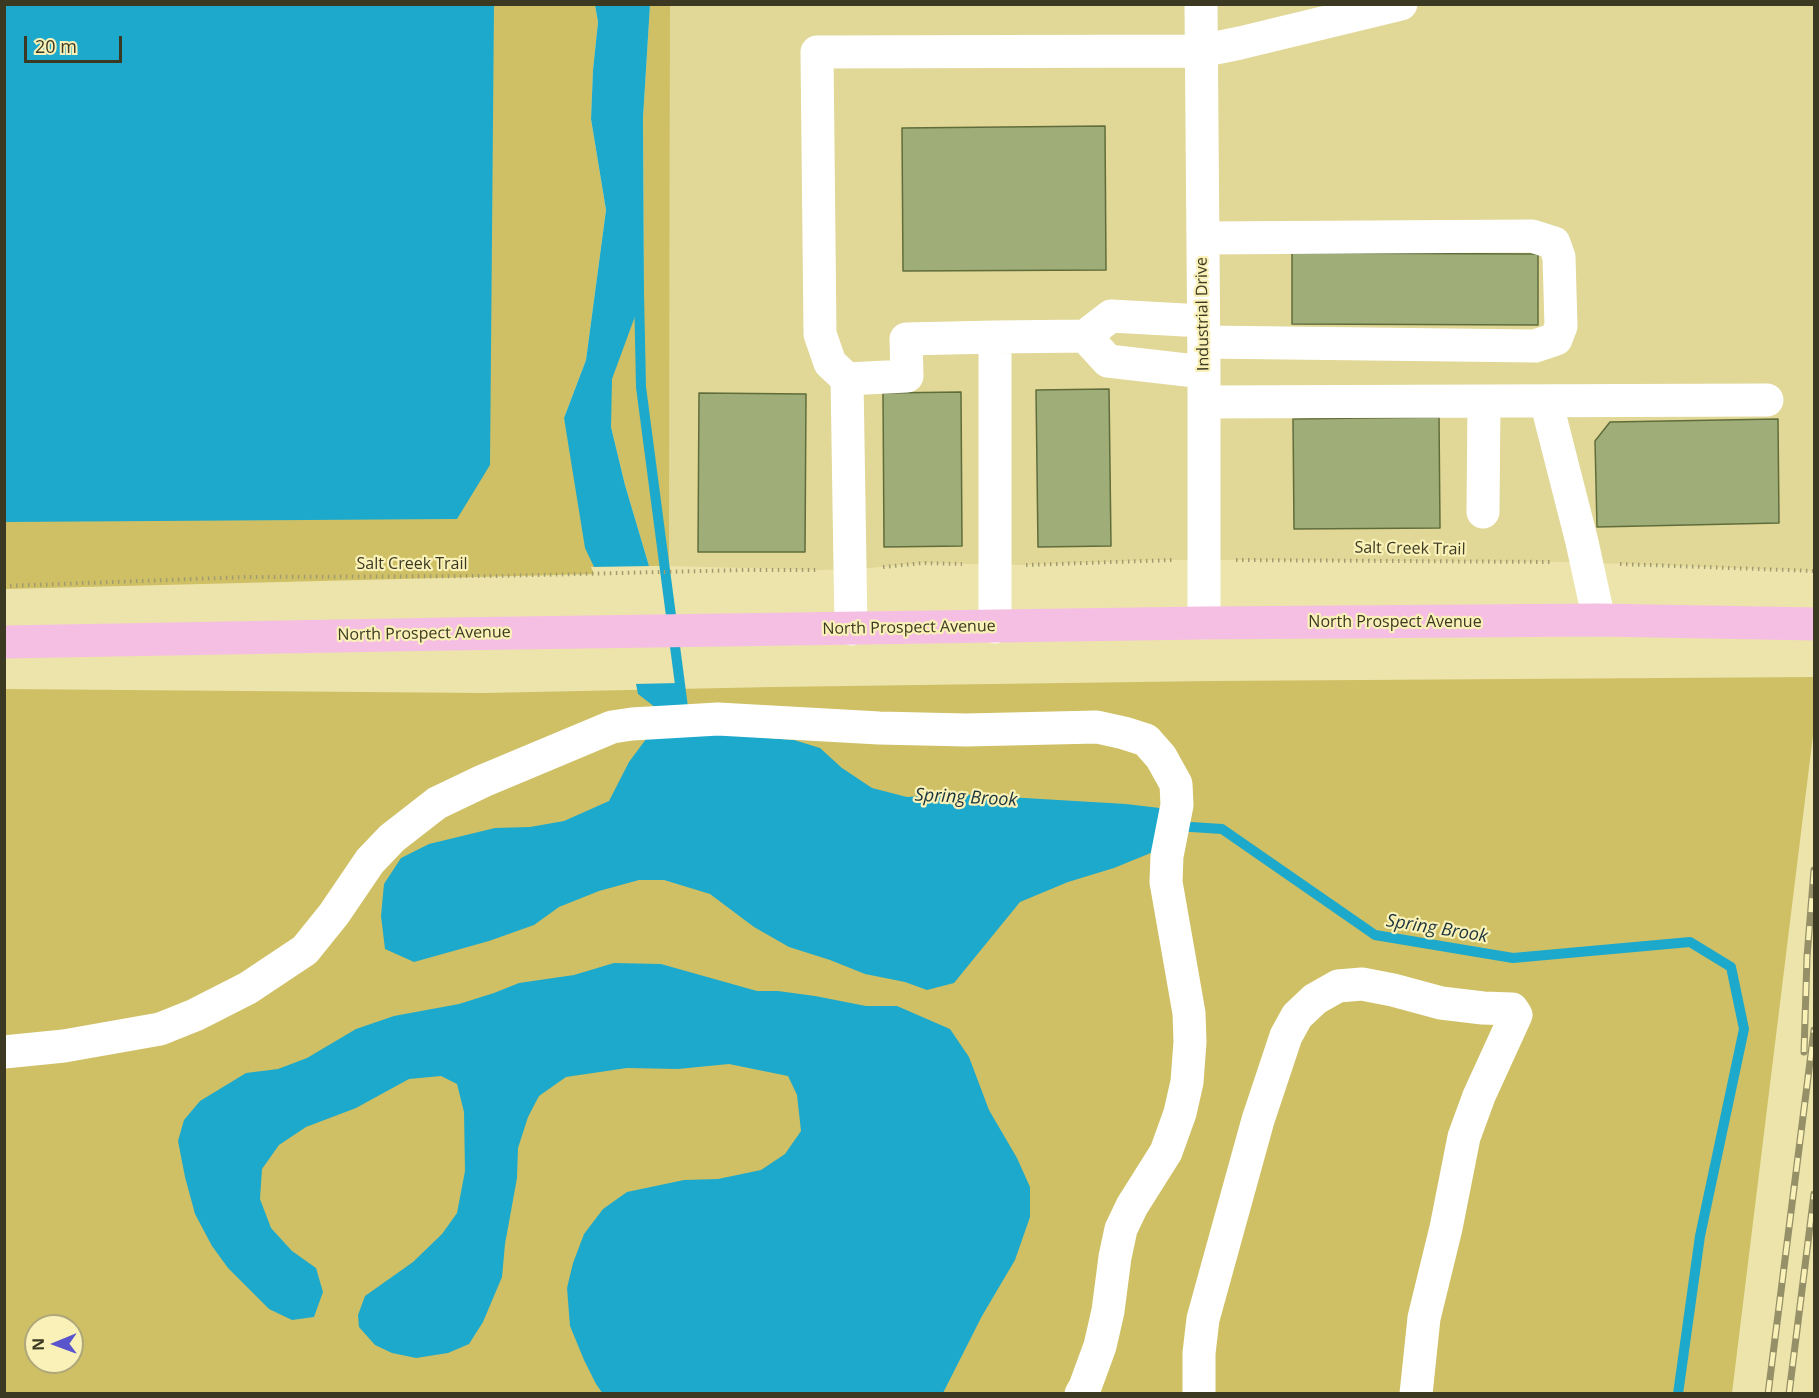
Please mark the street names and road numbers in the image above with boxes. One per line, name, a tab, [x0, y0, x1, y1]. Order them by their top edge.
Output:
street label: Industrial Drive	[1192, 257, 1214, 371]
street label: Salt Creek Trail	[1354, 538, 1466, 560]
street label: Salt Creek Trail	[356, 554, 468, 574]
street label: North Prospect Avenue	[1308, 612, 1482, 632]
street label: North Prospect Avenue	[822, 617, 996, 639]
street label: North Prospect Avenue	[337, 623, 511, 645]

